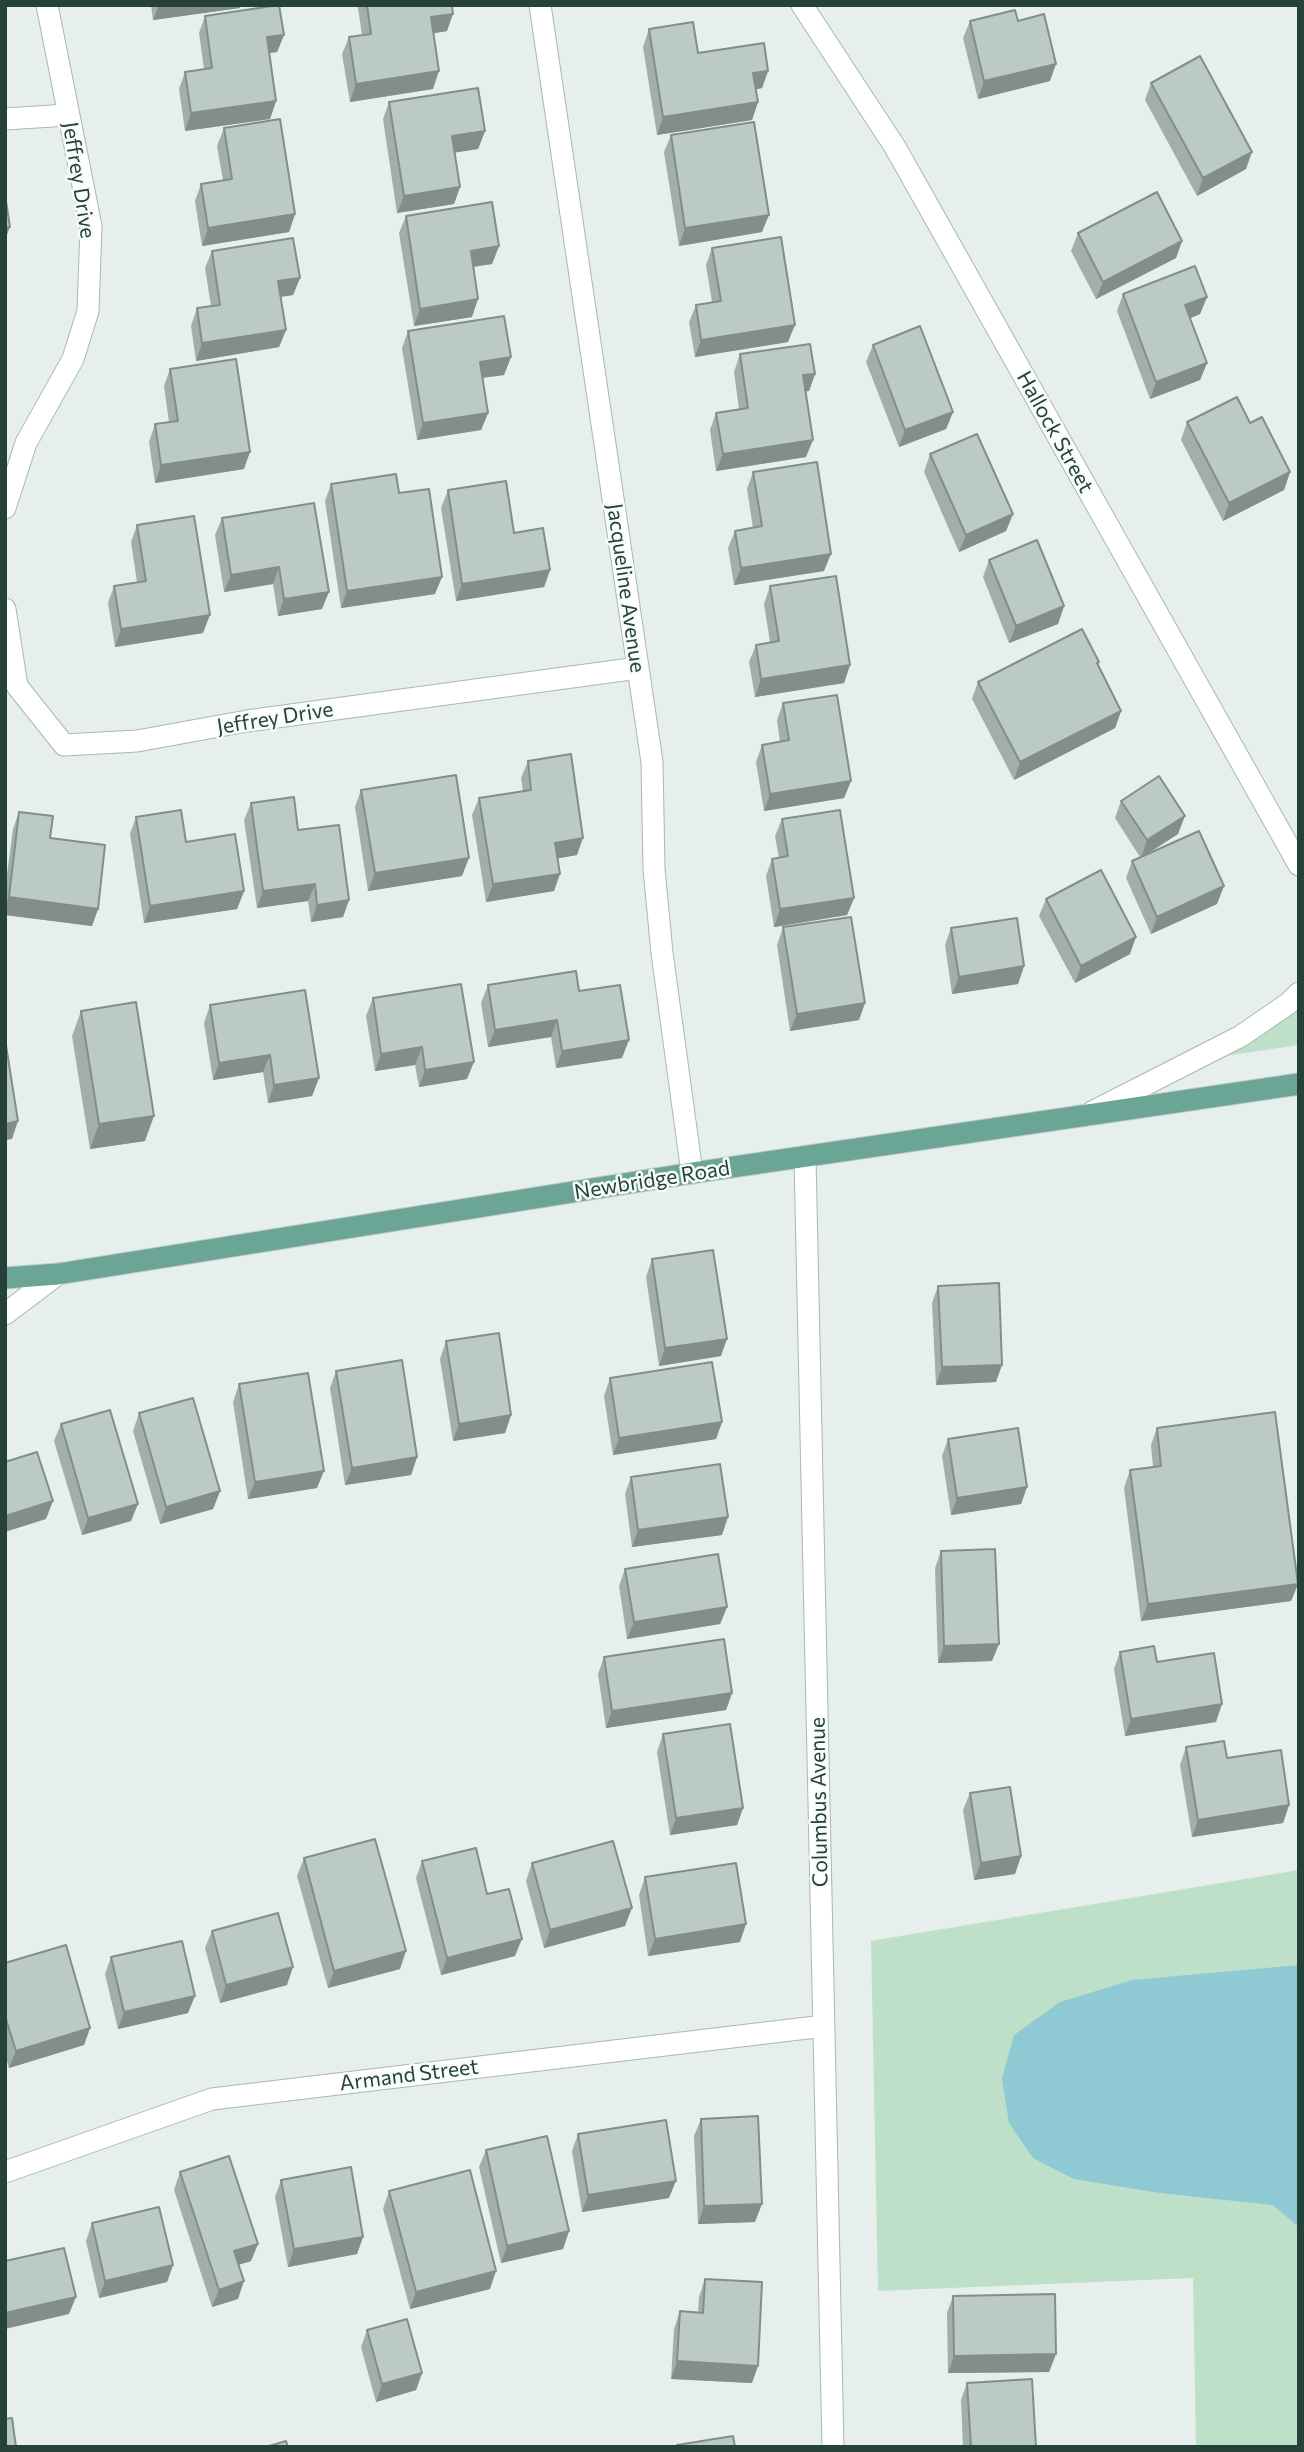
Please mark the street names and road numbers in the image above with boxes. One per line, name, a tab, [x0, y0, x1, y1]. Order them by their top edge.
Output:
street label: Jeffrey Drive	[57, 120, 101, 240]
street label: Hallock Street	[1011, 367, 1099, 497]
street label: Jacqueline Avenue	[602, 502, 650, 674]
street label: Jeffrey Drive	[215, 696, 335, 740]
street label: Newbridge Road	[572, 1155, 732, 1205]
street label: Columbus Avenue	[805, 1717, 833, 1887]
street label: Armand Street	[338, 2054, 480, 2096]

